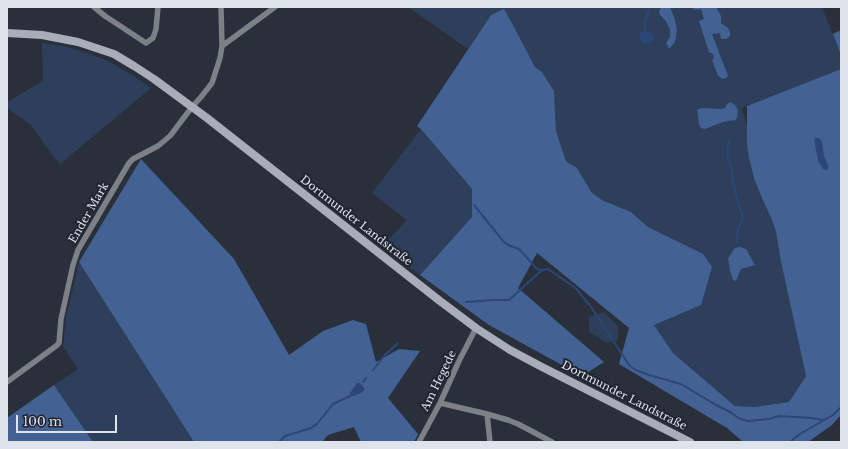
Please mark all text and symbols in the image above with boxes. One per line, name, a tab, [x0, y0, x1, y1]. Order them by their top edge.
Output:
street label: Dortmunder Landstraße	[297, 173, 415, 269]
street label: Ender Mark	[66, 180, 112, 246]
street label: Am Hegede	[419, 348, 459, 414]
street label: Dortmunder Landstraße	[559, 359, 689, 433]
scale bar	[18, 407, 119, 433]
text: 100 m	[23, 414, 62, 429]

